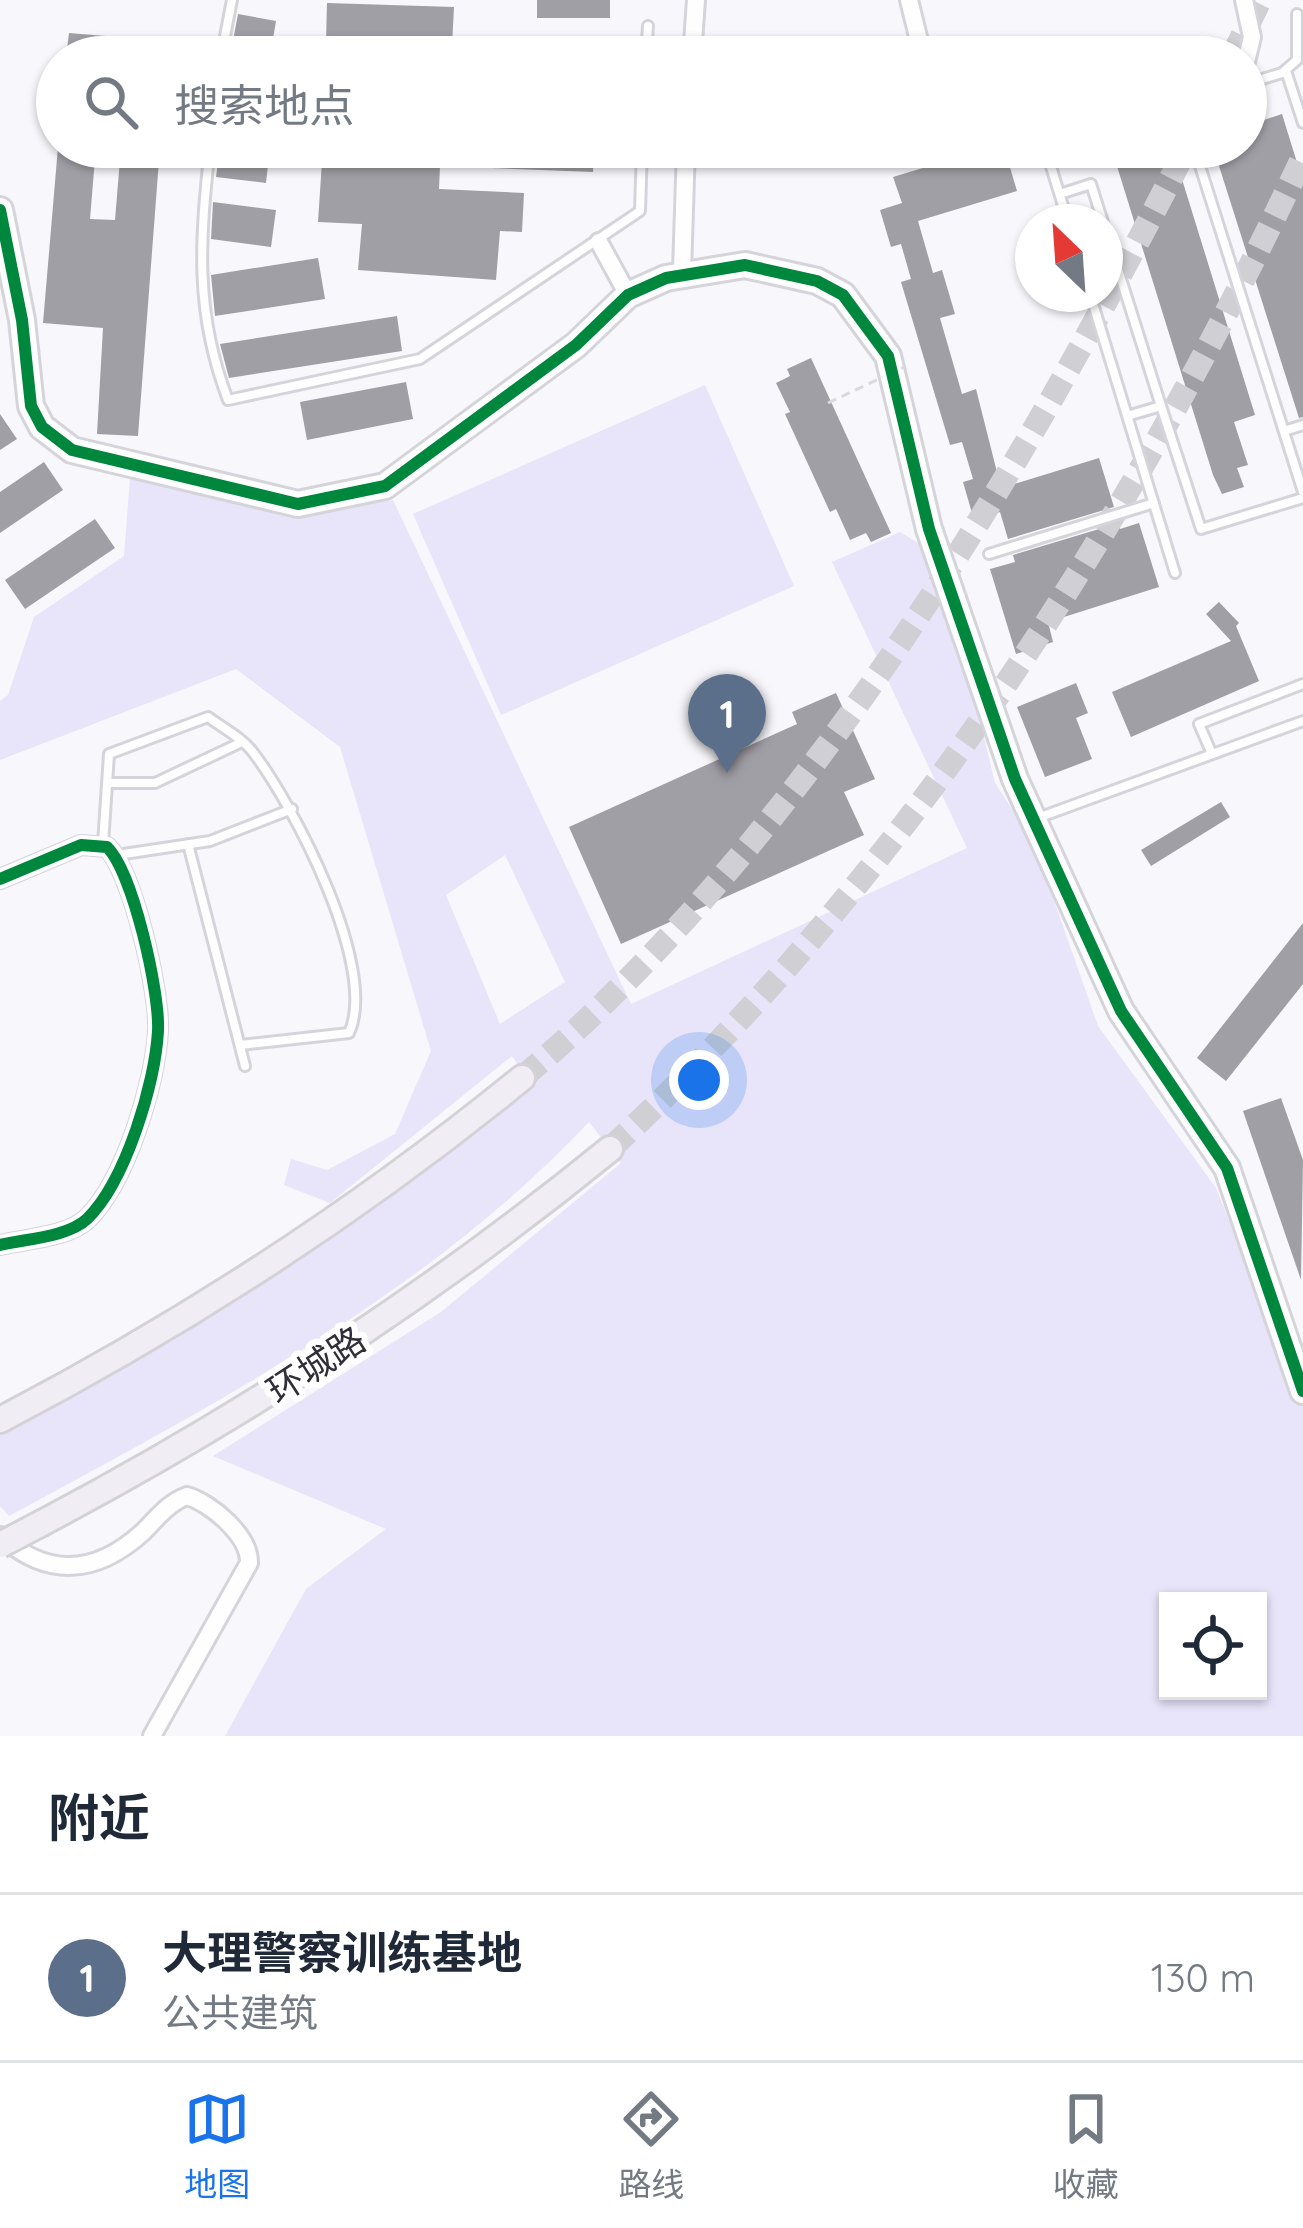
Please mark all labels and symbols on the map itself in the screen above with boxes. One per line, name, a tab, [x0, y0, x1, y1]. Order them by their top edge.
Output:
north arrow	[1015, 204, 1123, 312]
pin: 1	[688, 674, 766, 773]
your location	[669, 1050, 729, 1110]
street label: 环城路	[258, 1316, 373, 1413]

